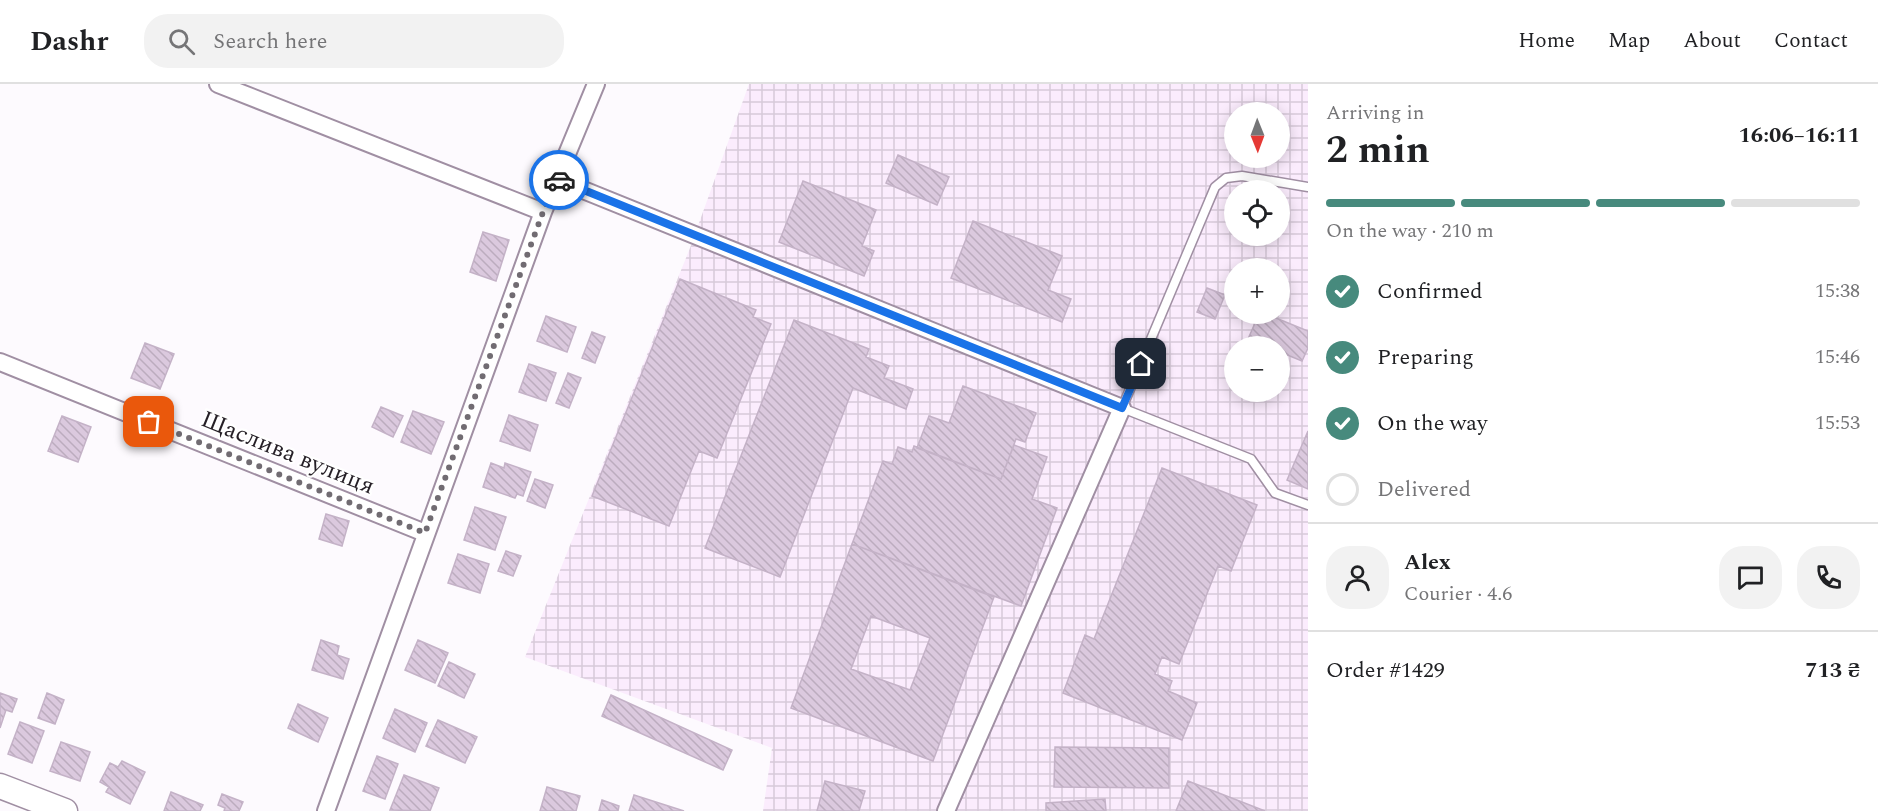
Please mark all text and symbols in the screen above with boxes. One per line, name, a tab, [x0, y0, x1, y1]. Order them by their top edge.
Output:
search box	[144, 14, 564, 68]
text: Dashr	[30, 20, 108, 63]
icon: search	[165, 25, 198, 58]
text: Search here	[213, 25, 327, 58]
text: Home	[1518, 25, 1575, 57]
text: Map	[1608, 25, 1650, 57]
text: About	[1683, 25, 1741, 57]
text: Contact	[1774, 25, 1848, 57]
text: Arriving in	[1326, 98, 1424, 128]
north arrow	[1224, 102, 1290, 168]
map controls	[1224, 102, 1290, 402]
text: 16:06–16:11	[1738, 119, 1860, 152]
text: 2 min	[1326, 121, 1430, 180]
courier	[529, 150, 589, 210]
icon: car	[543, 164, 576, 197]
button: locate	[1224, 180, 1290, 246]
text: On the way · 210 m	[1326, 216, 1494, 246]
button: +	[1224, 258, 1290, 324]
icon: check	[1326, 275, 1359, 308]
text: Confirmed	[1377, 275, 1483, 308]
text: 15:38	[1815, 276, 1860, 306]
button: −	[1224, 336, 1290, 402]
pin	[1115, 338, 1166, 389]
icon: check	[1326, 341, 1359, 374]
text: Preparing	[1377, 341, 1474, 374]
text: 15:46	[1815, 342, 1860, 372]
icon: home	[1124, 347, 1157, 380]
pin	[123, 396, 174, 447]
street label: Щаслива вулиця	[195, 402, 380, 504]
icon: bag	[132, 405, 165, 438]
icon: check	[1326, 407, 1359, 440]
text: On the way	[1377, 407, 1488, 440]
text: 15:53	[1815, 408, 1860, 438]
text: Delivered	[1377, 473, 1471, 506]
button: person	[1326, 546, 1389, 609]
text: Alex	[1404, 546, 1451, 579]
button: chat	[1719, 546, 1782, 609]
button: phone	[1797, 546, 1860, 609]
text: Courier · 4.6	[1404, 579, 1512, 609]
text: Order #1429	[1326, 654, 1445, 687]
text: 713 ₴	[1805, 654, 1860, 687]

